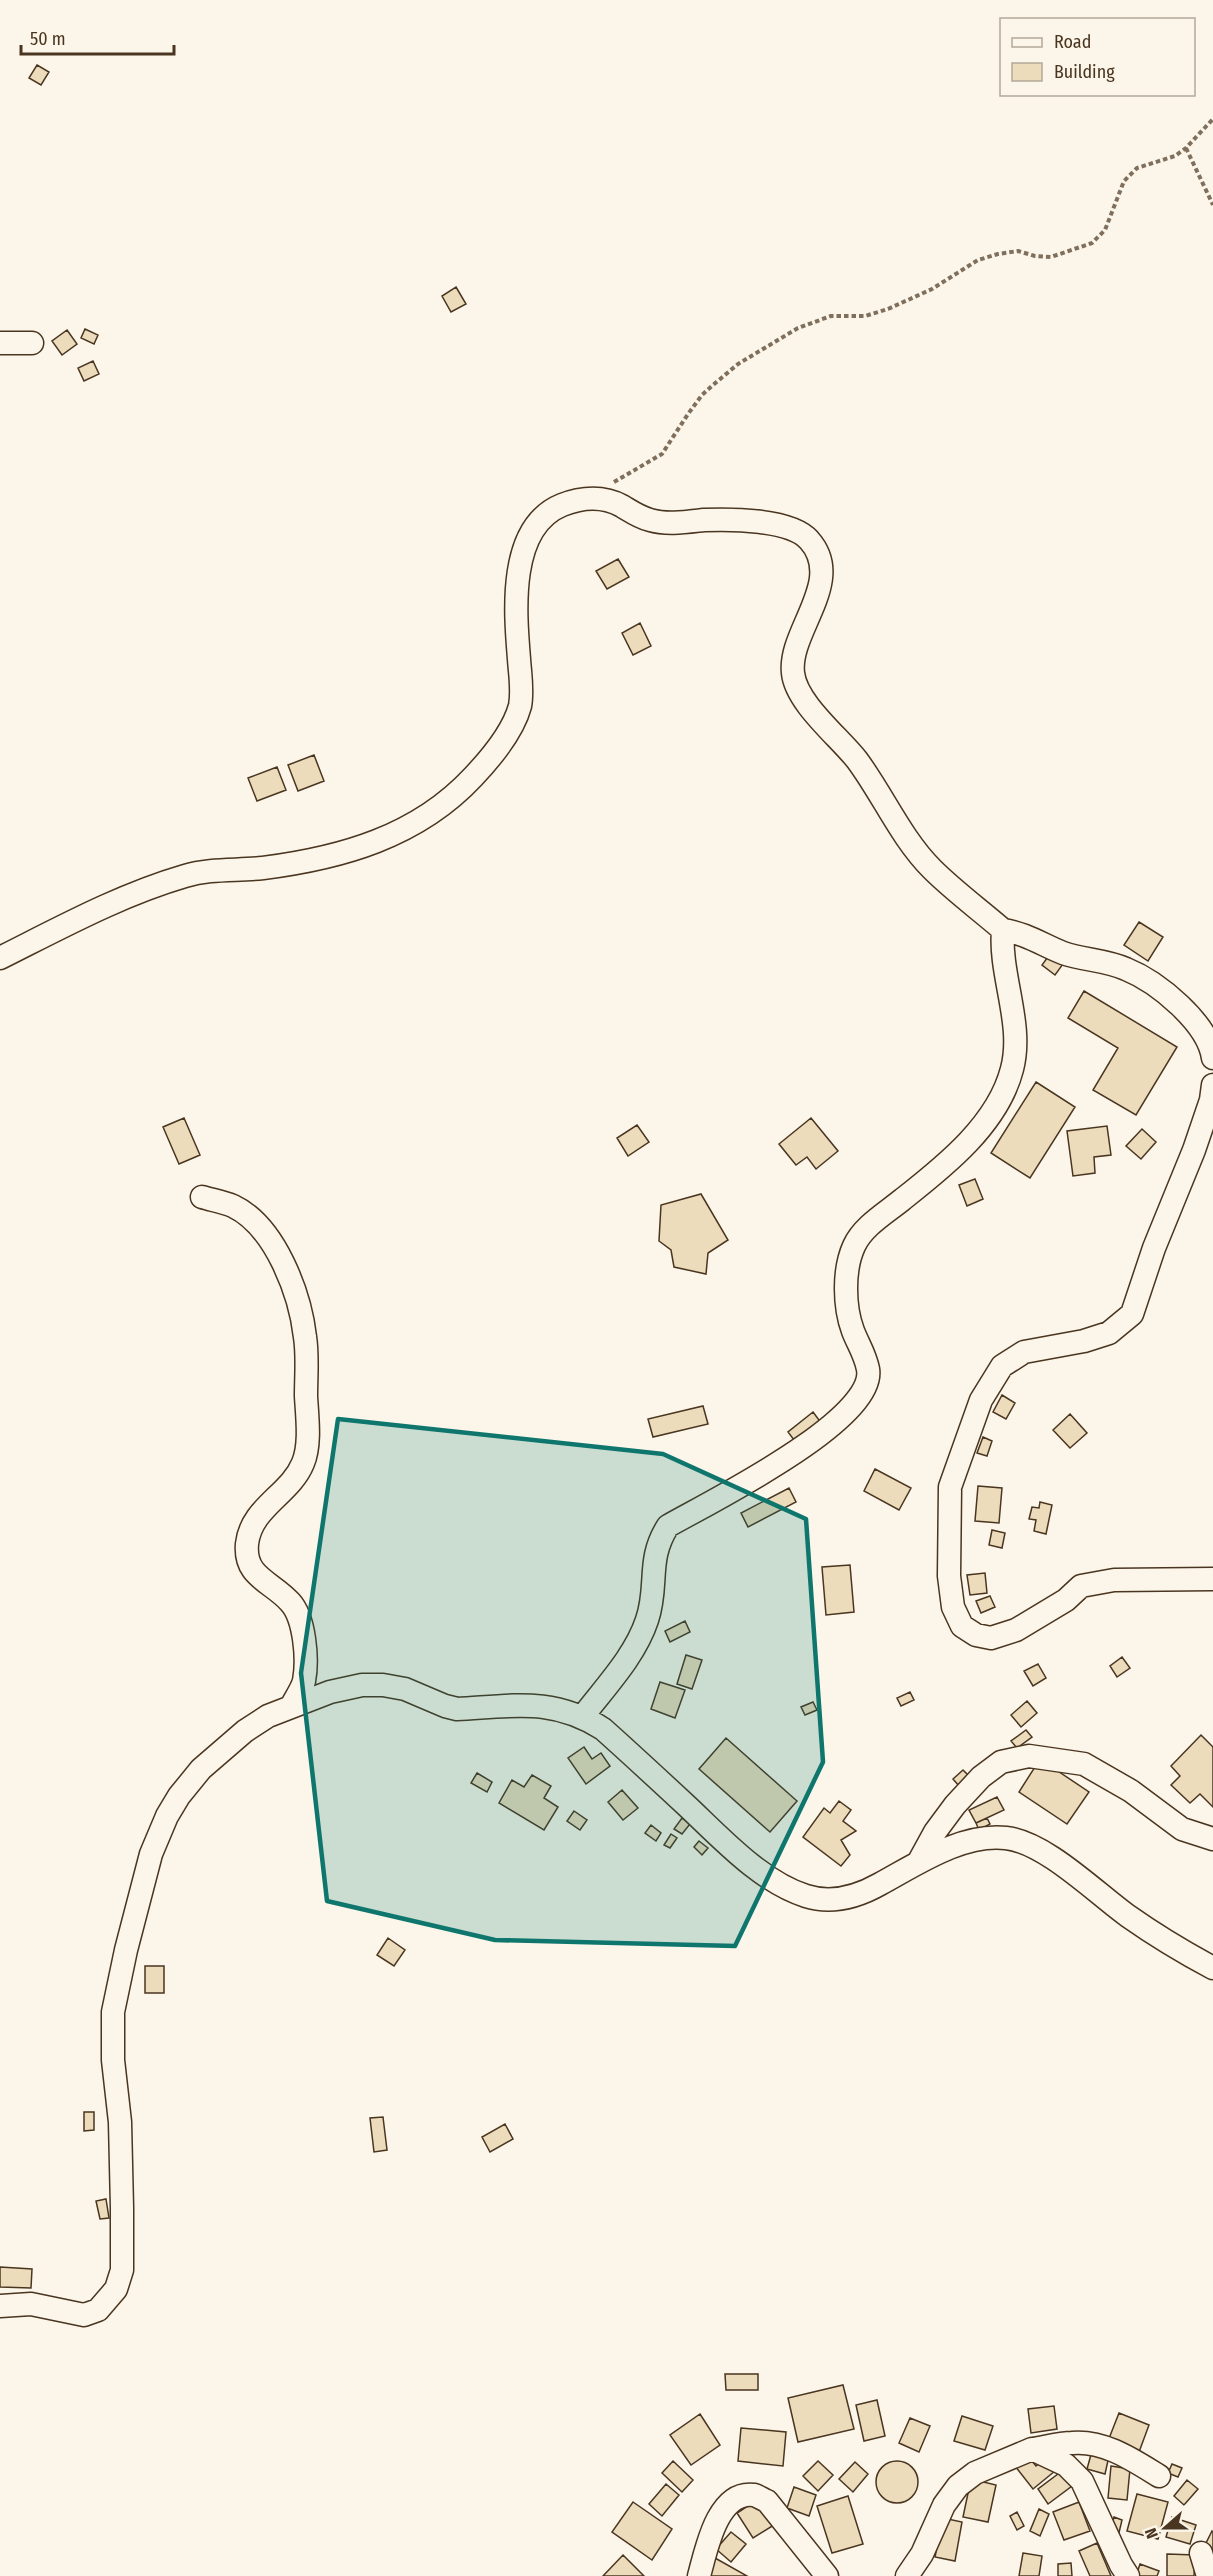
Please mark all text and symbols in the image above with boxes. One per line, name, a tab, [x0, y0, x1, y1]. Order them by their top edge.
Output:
scale bar	[21, 18, 174, 56]
legend	[1000, 18, 1195, 96]
text: 50 m	[30, 28, 66, 50]
text: Road	[1054, 31, 1091, 53]
text: Building	[1054, 61, 1115, 83]
north arrow	[1135, 2498, 1195, 2558]
text: N	[1141, 2525, 1162, 2541]

